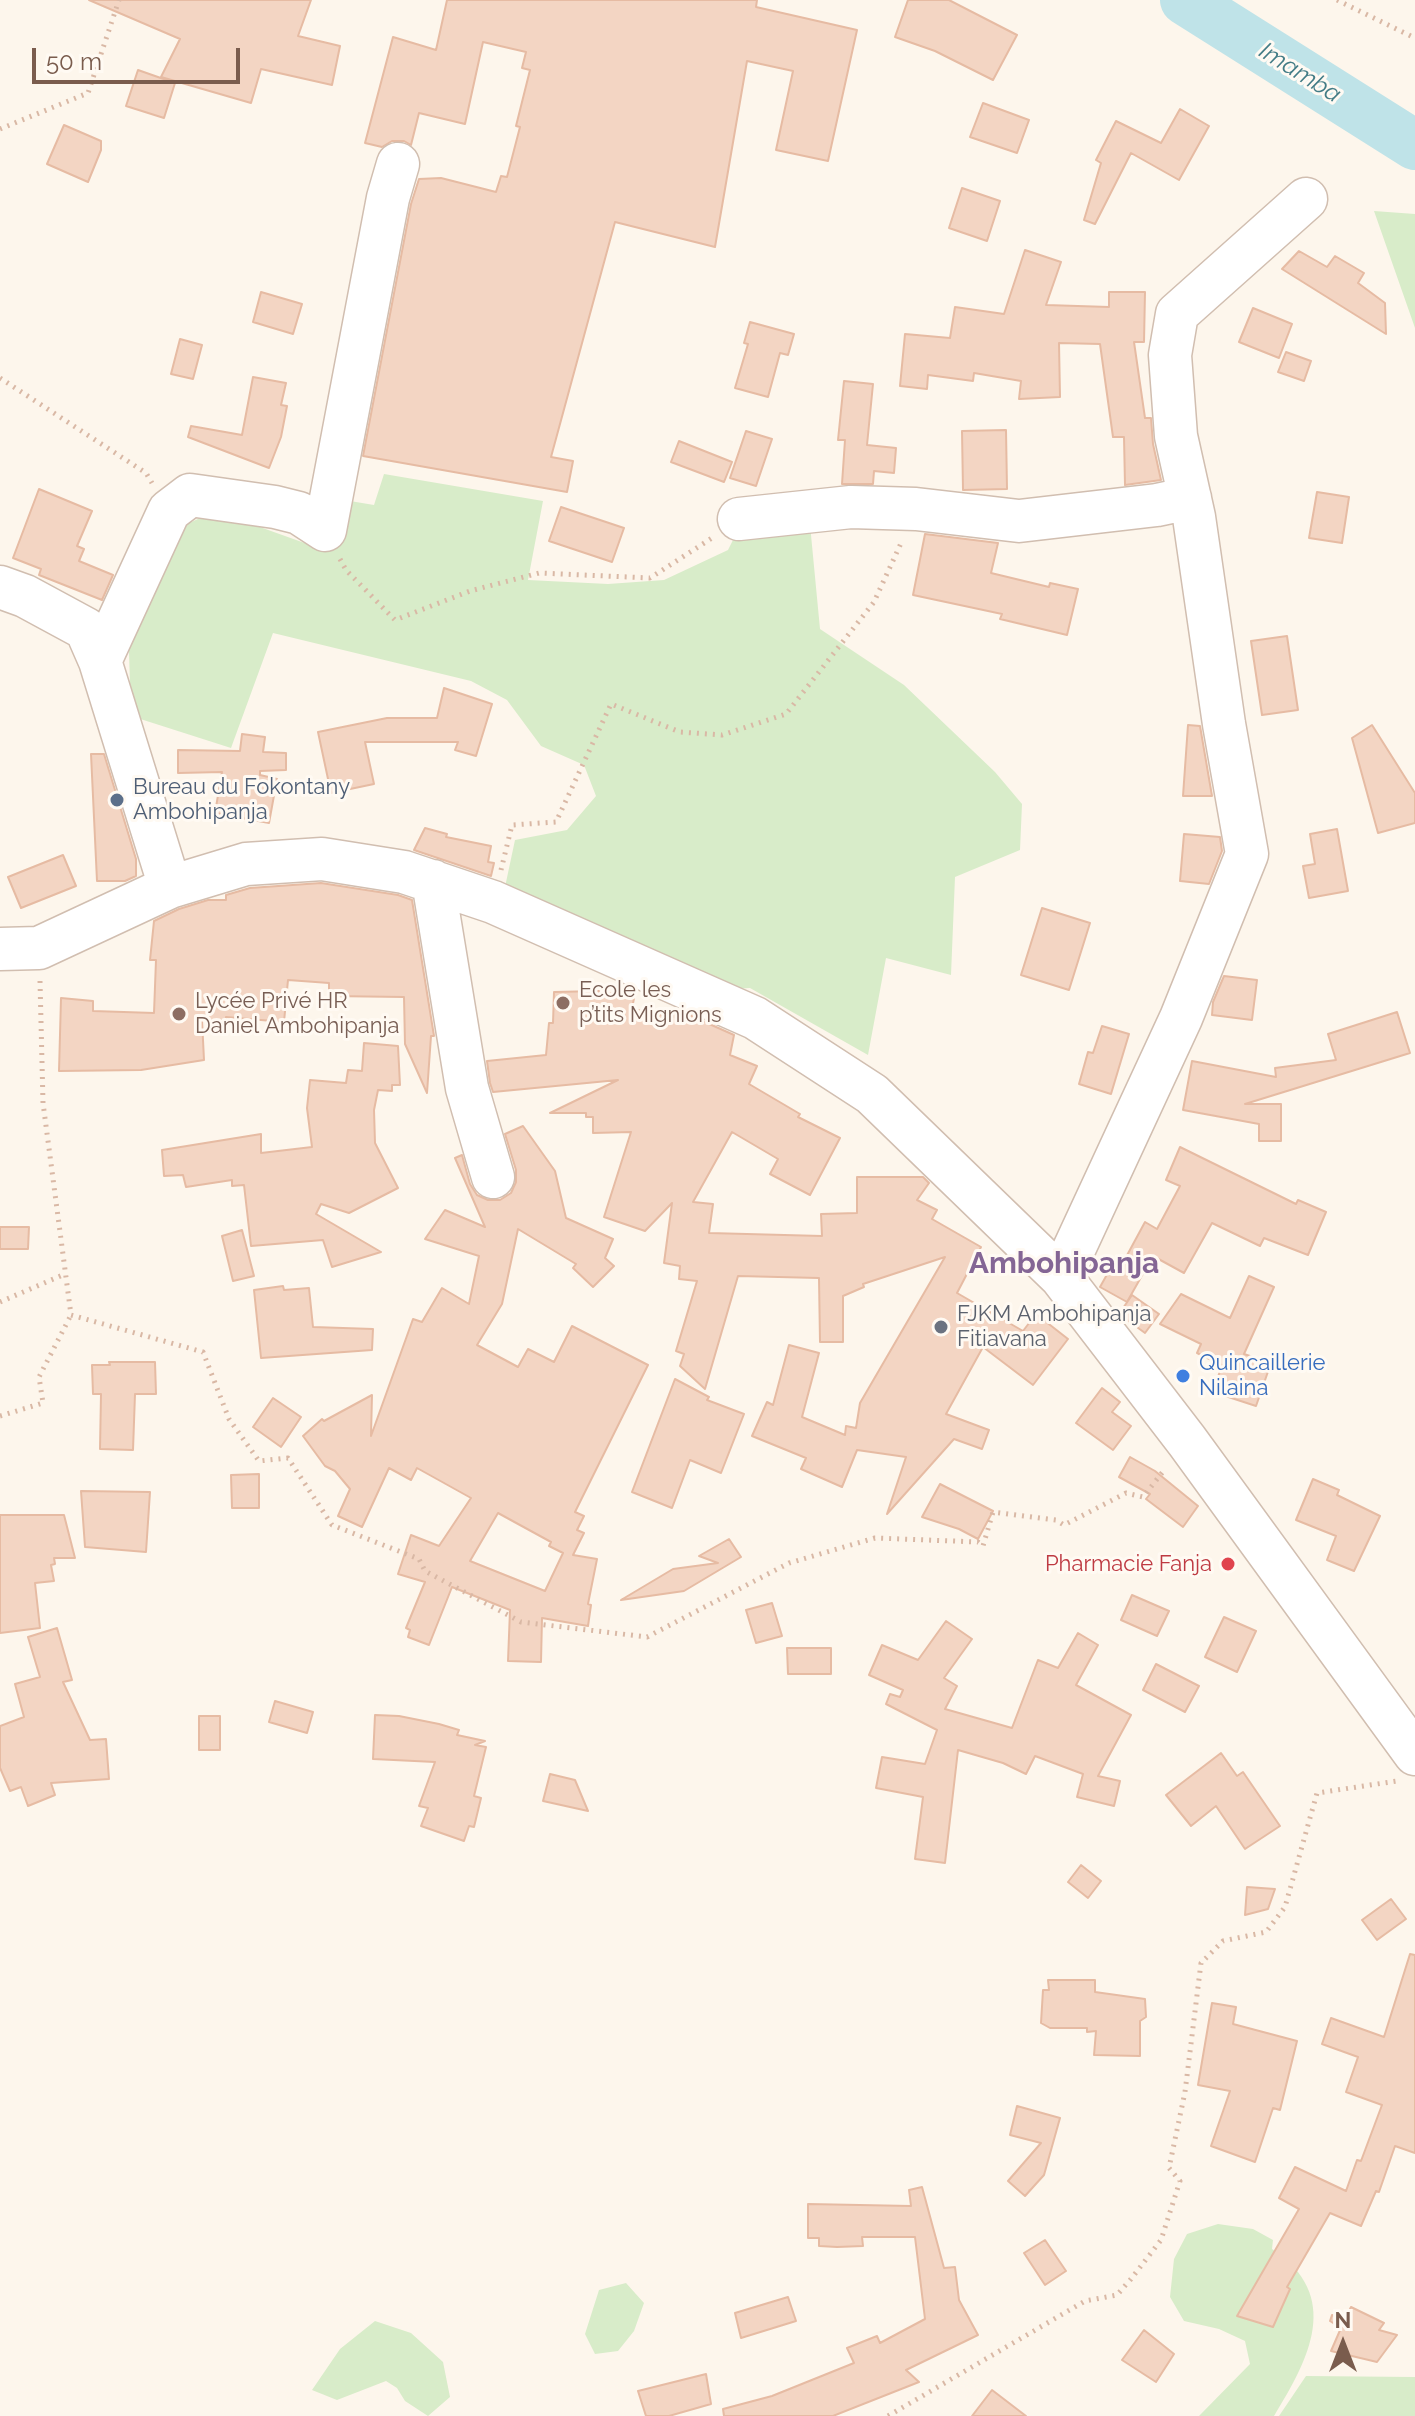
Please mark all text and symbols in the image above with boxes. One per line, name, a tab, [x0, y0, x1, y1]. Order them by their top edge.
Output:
scale bar	[36, 32, 244, 82]
water label: Imamba	[1254, 37, 1346, 109]
text: 50 m	[46, 47, 102, 76]
place label: Bureau du Fokontany Ambohipanja	[133, 774, 350, 826]
marker: Bureau du Fokontany Ambohipanja	[108, 791, 126, 809]
place label: Ecole les p’tits Mignions	[579, 977, 722, 1028]
place label: Lycée Privé HR Daniel Ambohipanja	[195, 988, 399, 1040]
marker: Ecole les p’tits Mignions	[554, 994, 572, 1012]
marker: Lycée Privé HR Daniel Ambohipanja	[170, 1005, 188, 1023]
district label: Ambohipanja	[969, 1246, 1159, 1282]
place label: FJKM Ambohipanja Fitiavana	[957, 1301, 1152, 1352]
marker: FJKM Ambohipanja Fitiavana	[932, 1318, 950, 1336]
place label: Quincaillerie Nilaina	[1199, 1350, 1325, 1402]
marker: Quincaillerie Nilaina	[1174, 1367, 1192, 1385]
place label: Pharmacie Fanja	[1045, 1551, 1212, 1577]
marker: Pharmacie Fanja	[1219, 1555, 1237, 1573]
north arrow	[1303, 2304, 1383, 2384]
text: N	[1335, 2307, 1351, 2333]

